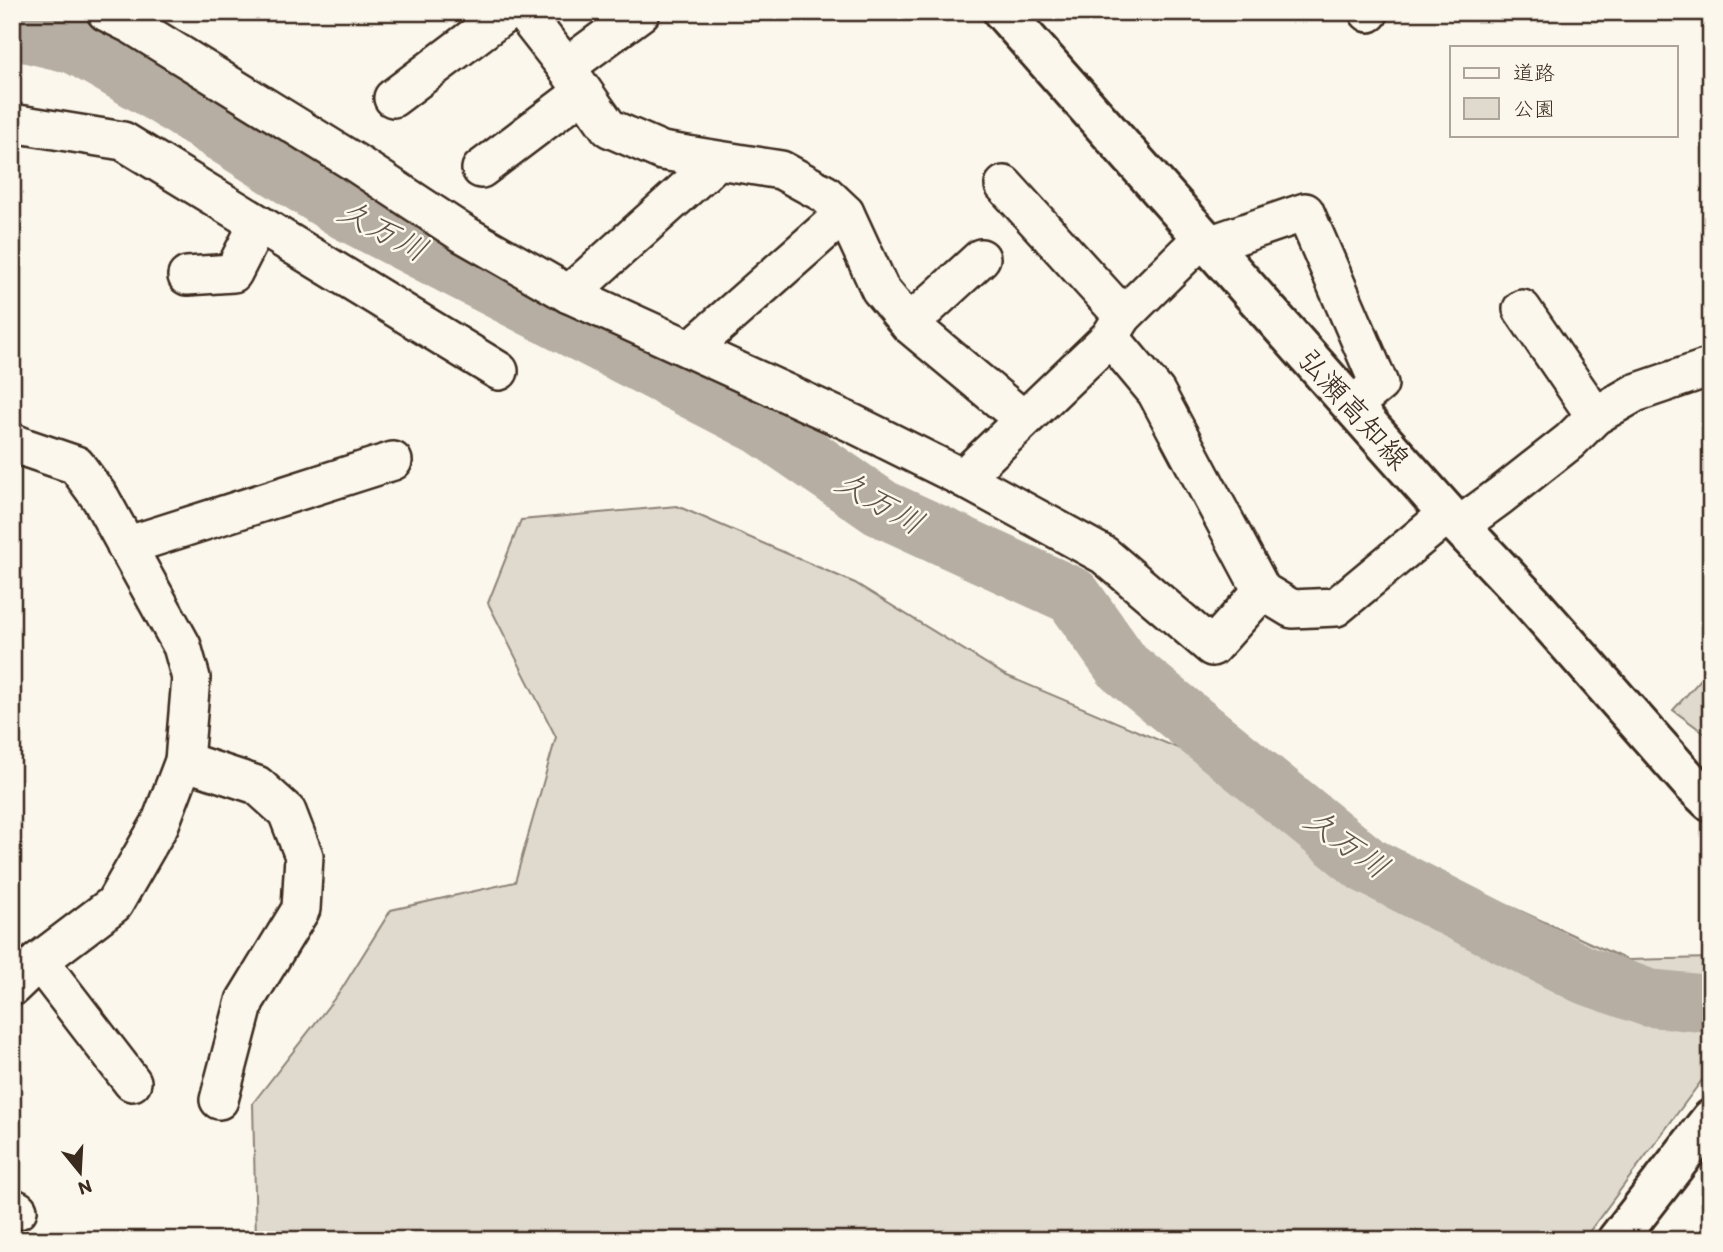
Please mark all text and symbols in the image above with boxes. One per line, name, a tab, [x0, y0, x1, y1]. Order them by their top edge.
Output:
legend	[1450, 46, 1678, 136]
text: 道路	[1513, 60, 1555, 85]
text: 公園	[1513, 96, 1555, 121]
water label: 久万川	[332, 191, 434, 269]
street label: 弘瀬高知線	[1290, 341, 1418, 477]
water label: 久万川	[829, 462, 931, 542]
water label: 久万川	[1297, 799, 1397, 887]
north arrow	[46, 1136, 116, 1206]
text: N	[75, 1175, 95, 1201]

